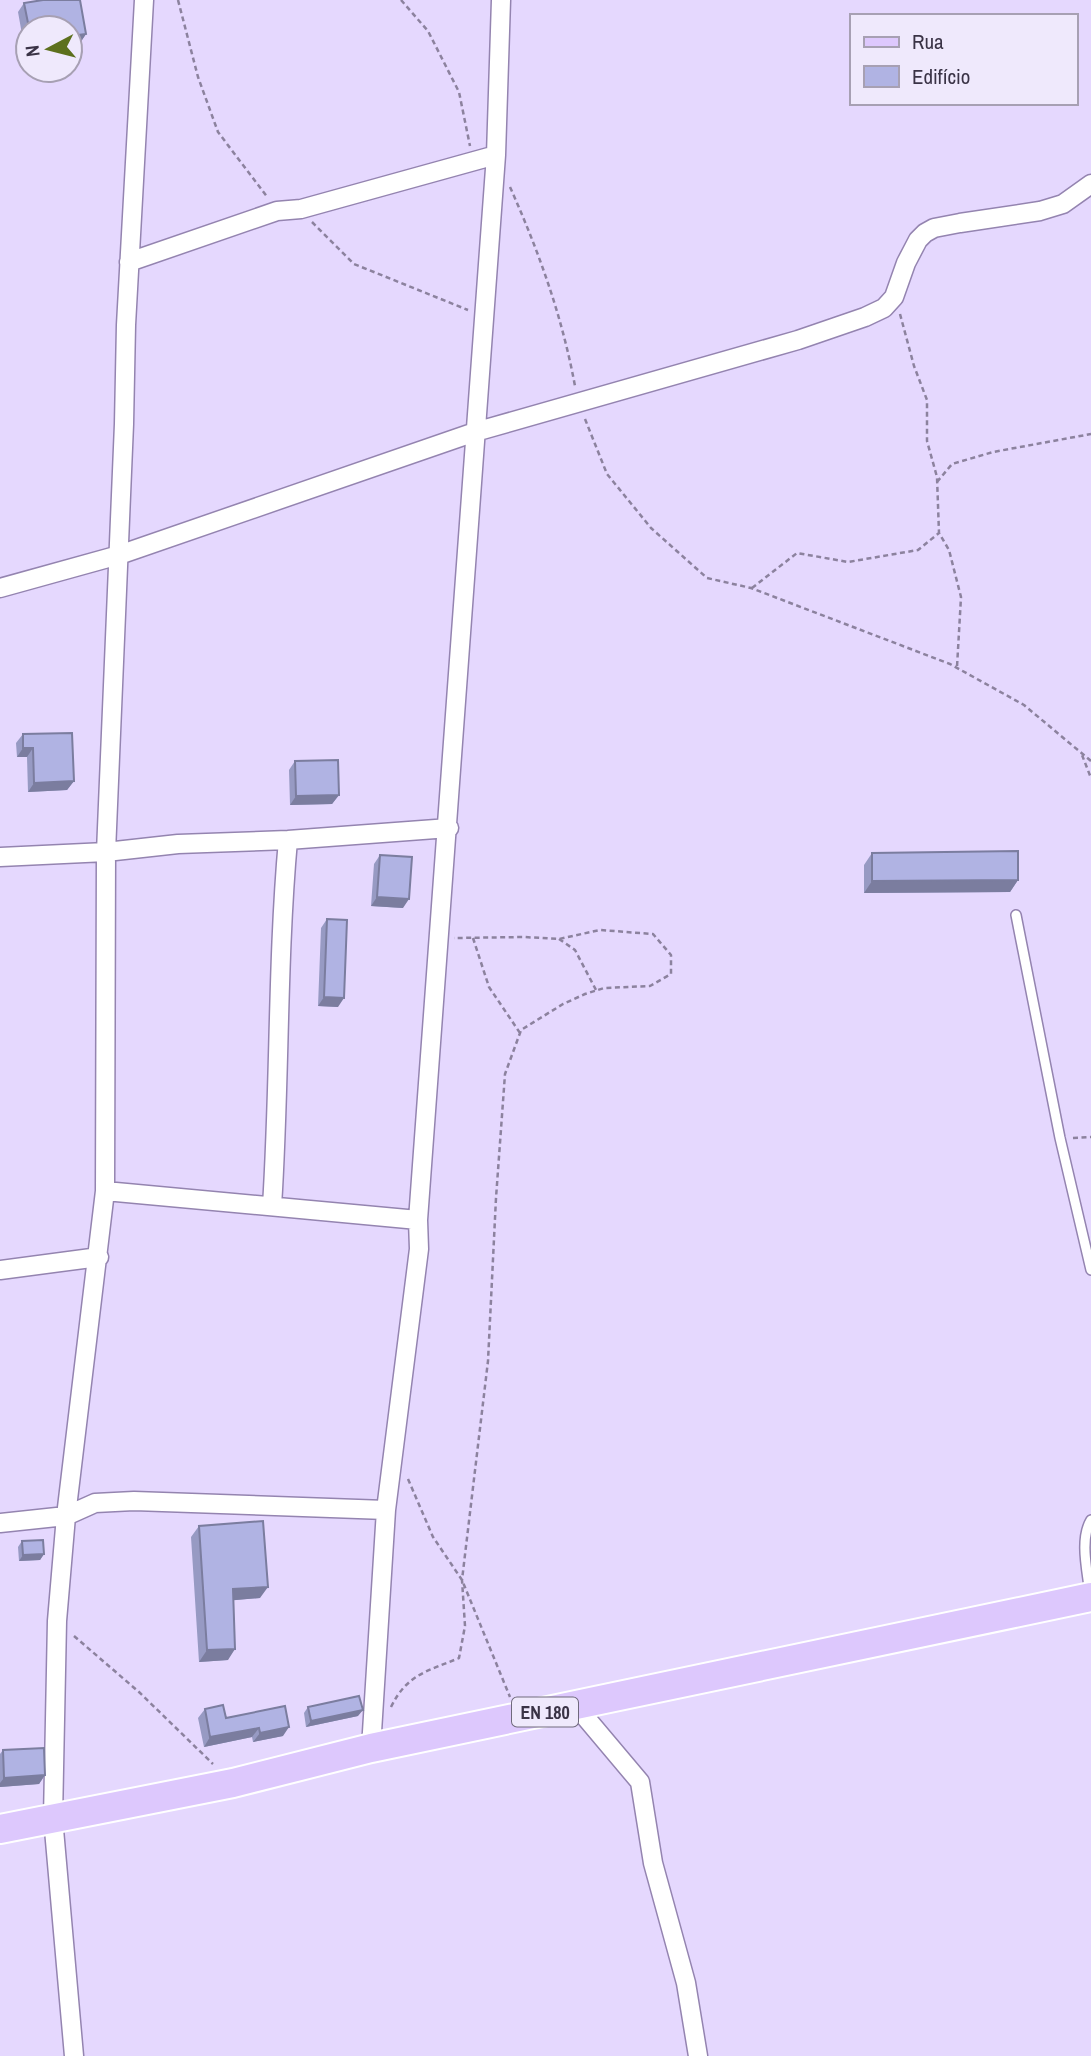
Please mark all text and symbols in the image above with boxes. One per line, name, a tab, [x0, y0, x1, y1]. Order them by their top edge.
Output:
north arrow	[14, 14, 84, 84]
legend	[850, 14, 1077, 105]
text: Rua	[912, 27, 944, 56]
text: N	[19, 44, 46, 58]
text: Edifício	[912, 62, 970, 91]
road number: EN 180	[512, 1698, 578, 1727]

